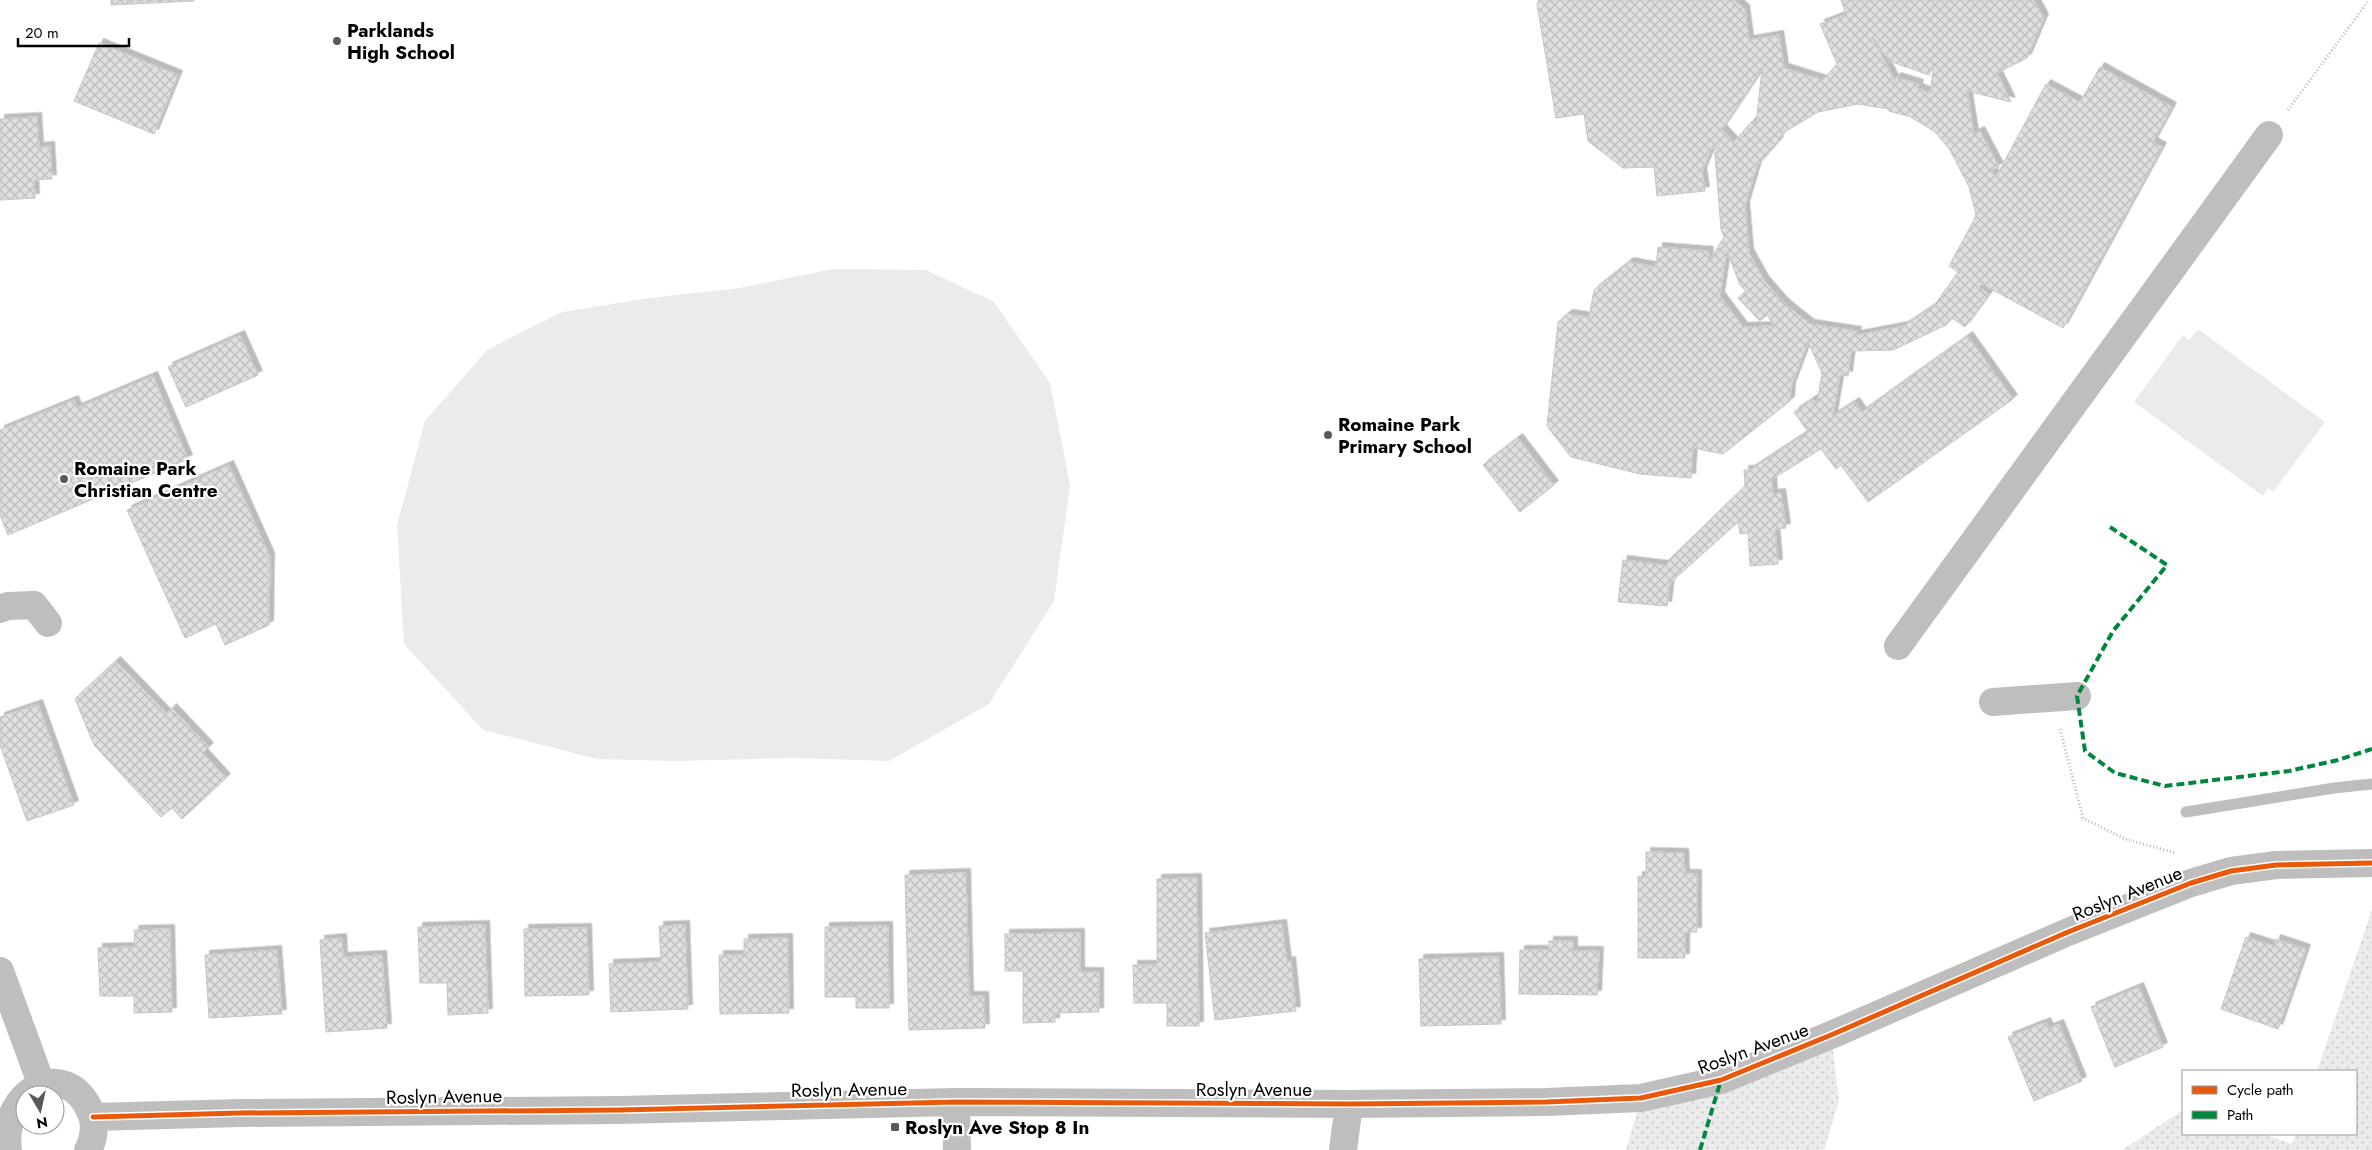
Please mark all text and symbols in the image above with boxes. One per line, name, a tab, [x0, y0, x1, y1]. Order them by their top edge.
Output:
scale bar	[18, 15, 129, 47]
place label: Parklands High School	[347, 17, 455, 66]
text: 20 m	[25, 22, 59, 44]
marker: Parklands High School	[331, 35, 343, 47]
place label: Romaine Park Primary School	[1338, 411, 1472, 460]
marker: Romaine Park Primary School	[1322, 429, 1334, 441]
place label: Romaine Park Christian Centre	[74, 455, 218, 504]
marker: Romaine Park Christian Centre	[58, 473, 70, 485]
street label: Roslyn Avenue	[2068, 859, 2186, 928]
street label: Roslyn Avenue	[1694, 1016, 1813, 1081]
legend	[2182, 1070, 2357, 1135]
street label: Roslyn Avenue	[791, 1075, 908, 1104]
street label: Roslyn Avenue	[1196, 1076, 1312, 1103]
text: Cycle path	[2227, 1079, 2294, 1101]
street label: Roslyn Avenue	[386, 1082, 503, 1111]
north arrow	[15, 1085, 65, 1135]
text: Path	[2227, 1104, 2253, 1126]
text: N	[35, 1112, 49, 1134]
place label: Roslyn Ave Stop 8 In	[905, 1114, 1089, 1141]
marker: Roslyn Ave Stop 8 In	[889, 1121, 901, 1133]

